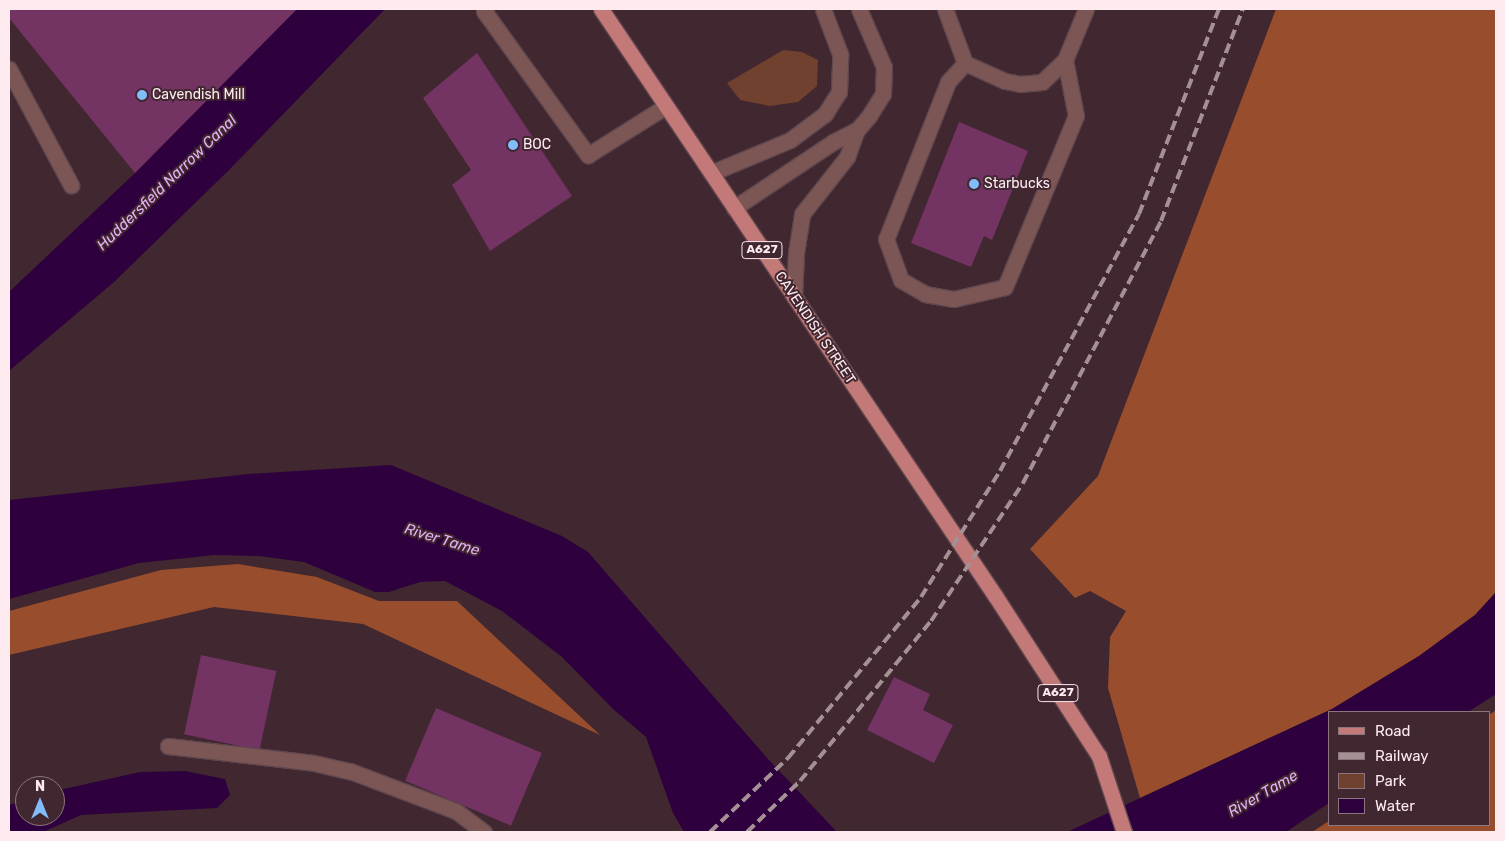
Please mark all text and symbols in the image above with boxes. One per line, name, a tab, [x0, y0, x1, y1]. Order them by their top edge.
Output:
place label: Cavendish Mill	[152, 87, 245, 103]
marker: Cavendish Mill	[136, 89, 148, 101]
water label: Huddersfield Narrow Canal	[93, 111, 241, 255]
place label: BOC	[523, 137, 551, 153]
marker: BOC	[507, 139, 519, 151]
place label: Starbucks	[984, 176, 1050, 192]
marker: Starbucks	[968, 178, 980, 190]
road number: A627	[741, 240, 783, 260]
street label: CAVENDISH STREET	[771, 269, 859, 387]
water label: River Tame	[402, 520, 482, 560]
road number: A627	[1037, 684, 1079, 702]
legend	[1328, 711, 1490, 826]
text: Road	[1375, 722, 1411, 740]
text: Railway	[1375, 747, 1429, 765]
water label: River Tame	[1225, 767, 1301, 821]
text: Park	[1375, 772, 1406, 790]
north arrow	[15, 776, 65, 826]
text: N	[35, 778, 45, 795]
text: Water	[1375, 797, 1415, 815]

